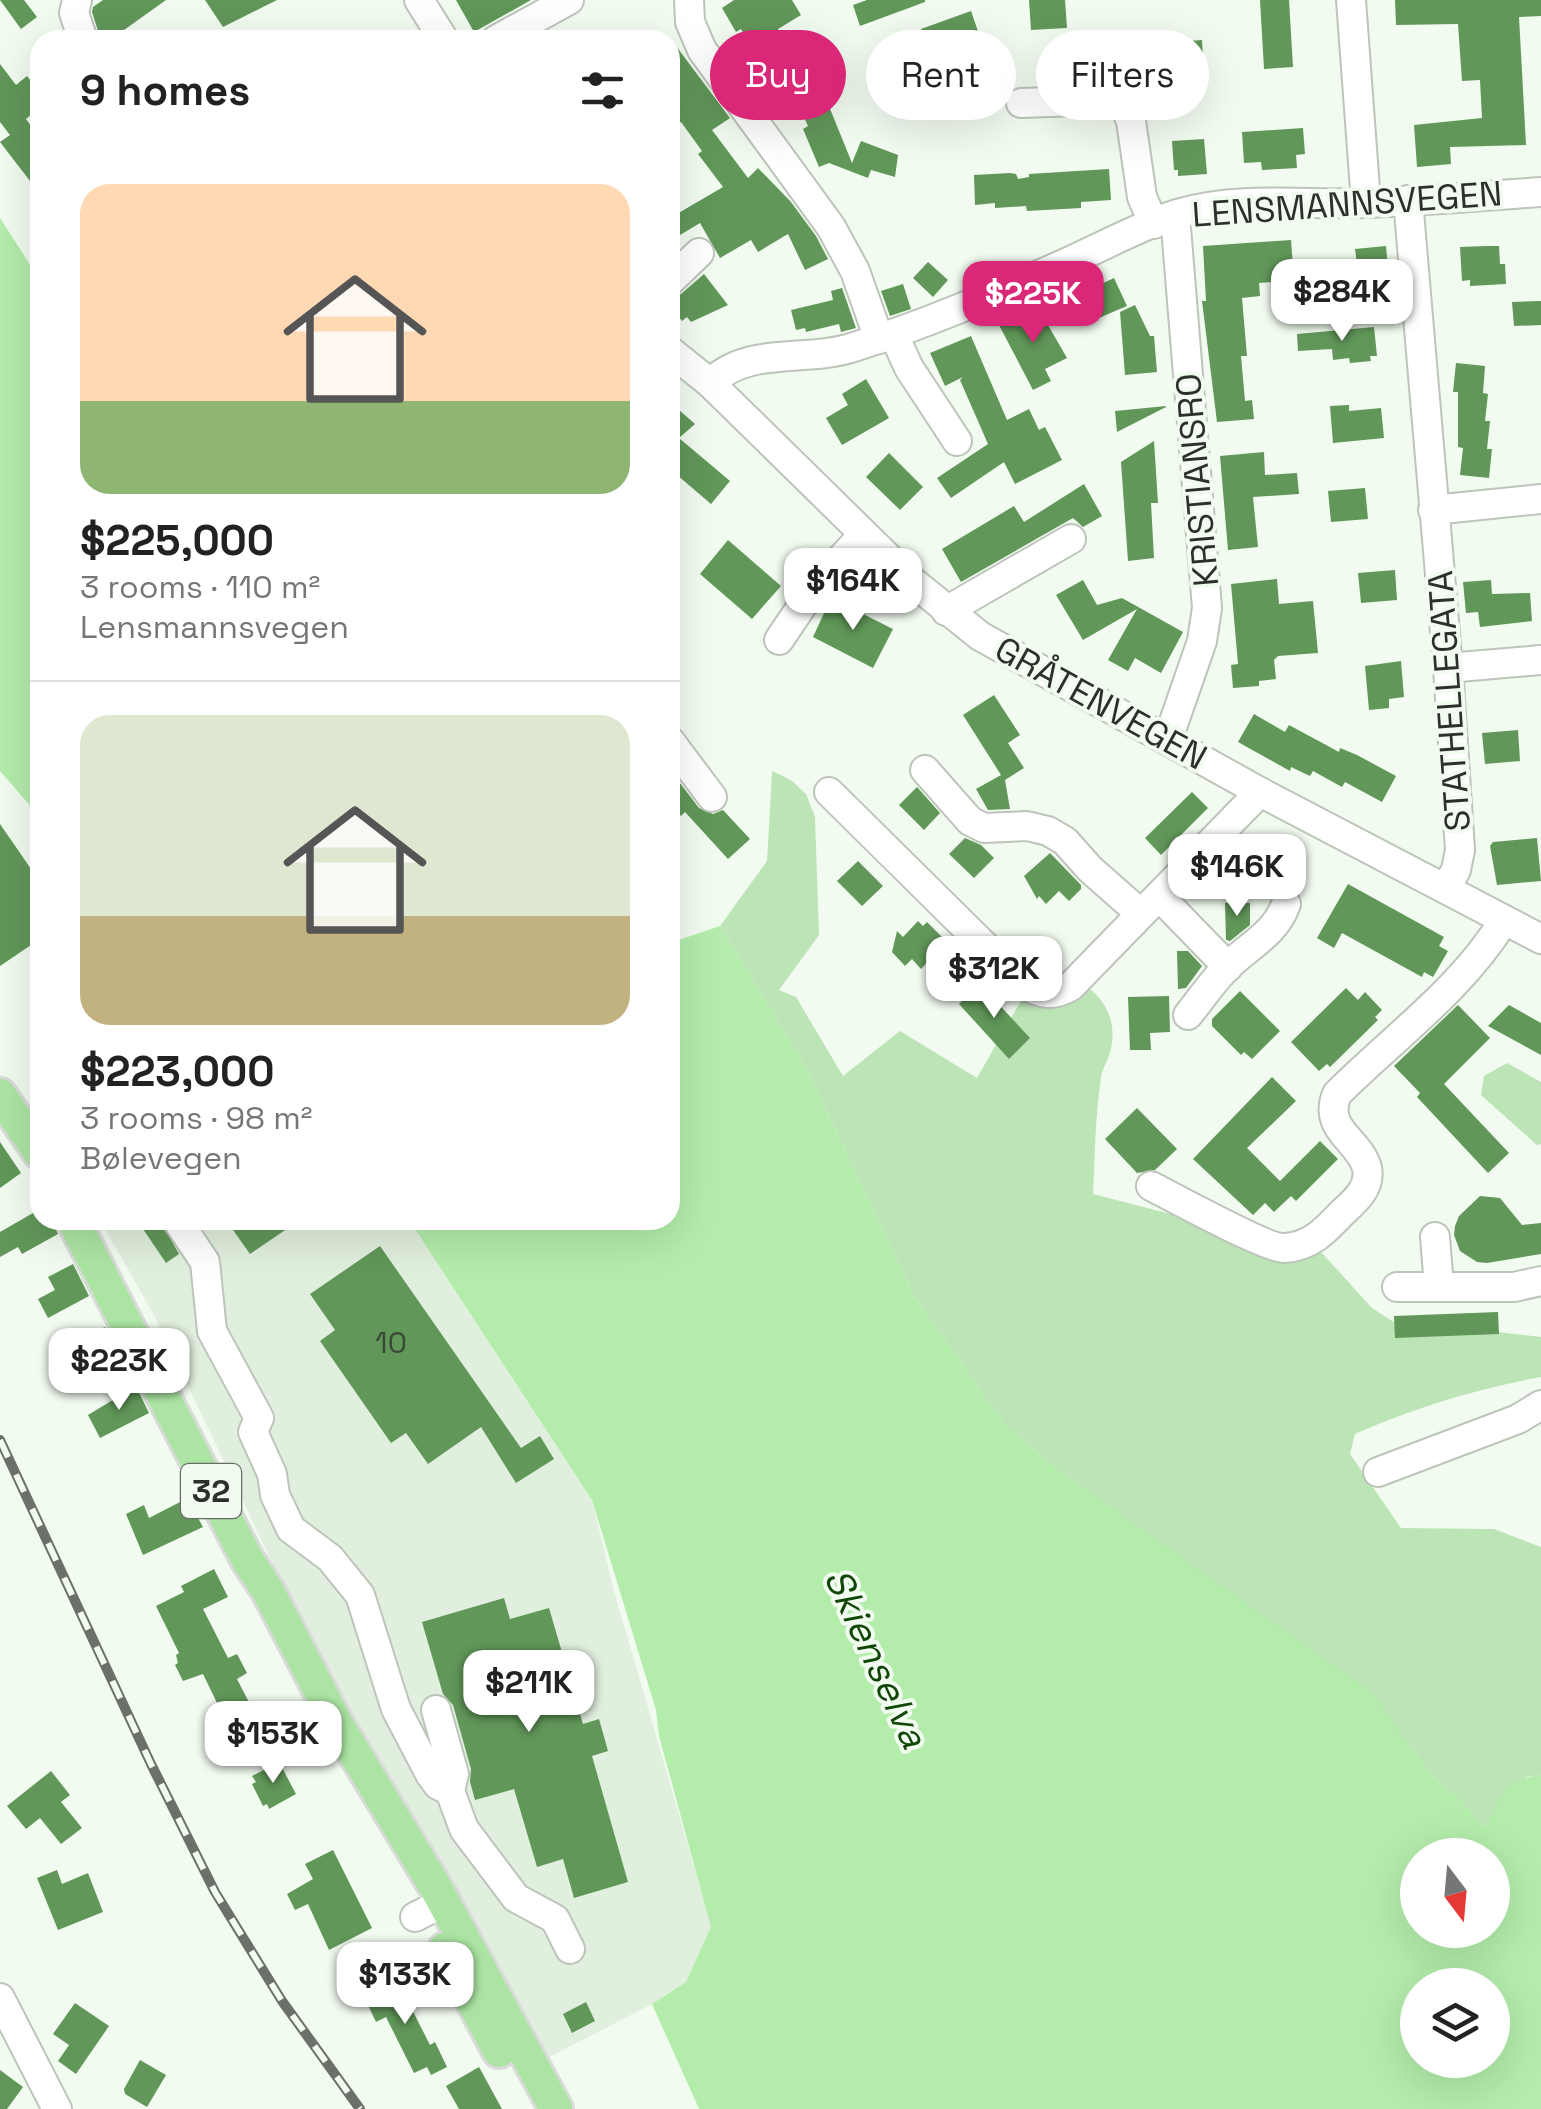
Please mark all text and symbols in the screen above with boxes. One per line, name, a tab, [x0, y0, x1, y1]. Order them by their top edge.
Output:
chip: Buy	[710, 30, 846, 120]
chip: Rent	[866, 30, 1016, 120]
chip: Filters	[1036, 30, 1209, 120]
icon: filters	[575, 63, 630, 118]
text: 9 homes	[80, 64, 250, 117]
street label: LENSMANNSVEGEN	[1190, 171, 1504, 237]
icon: home	[265, 249, 445, 429]
pin: $284K	[1272, 259, 1412, 344]
pin: $225K	[963, 261, 1103, 346]
text: $284K	[1293, 271, 1391, 311]
text: $225K	[985, 273, 1081, 313]
street label: KRISTIANSRO	[1166, 372, 1228, 588]
text: $225,000	[80, 514, 274, 567]
pin: $164K	[783, 548, 923, 633]
text: $164K	[806, 560, 900, 600]
text: 3 rooms · 110 m²	[80, 567, 320, 607]
street label: STATHELLEGATA	[1418, 569, 1480, 833]
text: Lensmannsvegen	[80, 607, 349, 647]
street label: GRÅTENVEGEN	[987, 627, 1215, 779]
icon: home	[265, 780, 445, 960]
pin: $146K	[1167, 834, 1307, 919]
text: $146K	[1190, 846, 1284, 886]
pin: $312K	[924, 936, 1064, 1021]
text: $312K	[948, 948, 1040, 988]
text: $223,000	[80, 1045, 274, 1098]
text: 3 rooms · 98 m²	[80, 1098, 312, 1138]
text: Bølevegen	[80, 1138, 242, 1178]
house number: 10	[375, 1323, 407, 1362]
pin: $223K	[49, 1328, 189, 1413]
text: $223K	[71, 1340, 167, 1380]
road number: 32	[181, 1464, 241, 1518]
water label: Skienselva	[814, 1561, 938, 1755]
pin: $211K	[459, 1650, 599, 1735]
text: $211K	[485, 1662, 573, 1702]
pin: $153K	[203, 1701, 343, 1786]
text: $153K	[227, 1713, 319, 1753]
north arrow	[1400, 1838, 1510, 1948]
map controls	[1400, 1838, 1510, 2078]
pin: $133K	[335, 1942, 475, 2027]
text: $133K	[359, 1954, 451, 1994]
button: layers	[1400, 1968, 1510, 2078]

